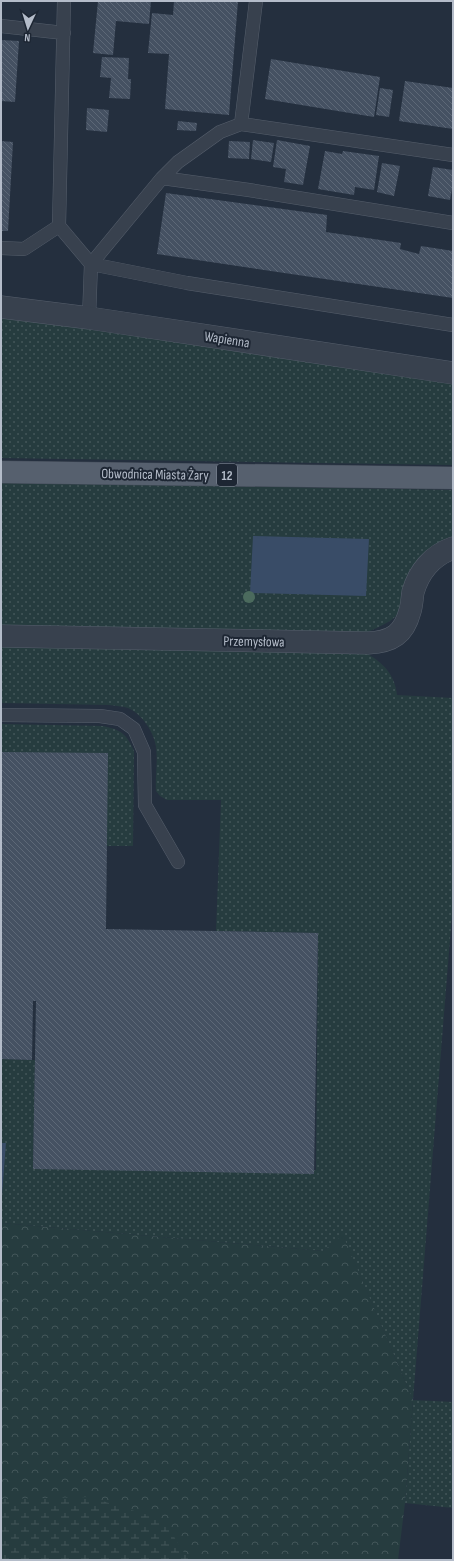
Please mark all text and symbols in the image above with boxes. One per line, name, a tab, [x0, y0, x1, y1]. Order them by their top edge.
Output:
north arrow	[8, 8, 48, 48]
text: N	[24, 31, 31, 44]
street label: Wapienna	[203, 328, 251, 351]
road number: 12	[217, 464, 237, 486]
street label: Obwodnica Miasta Żary	[101, 465, 209, 484]
street label: Przemysłowa	[223, 632, 285, 651]

